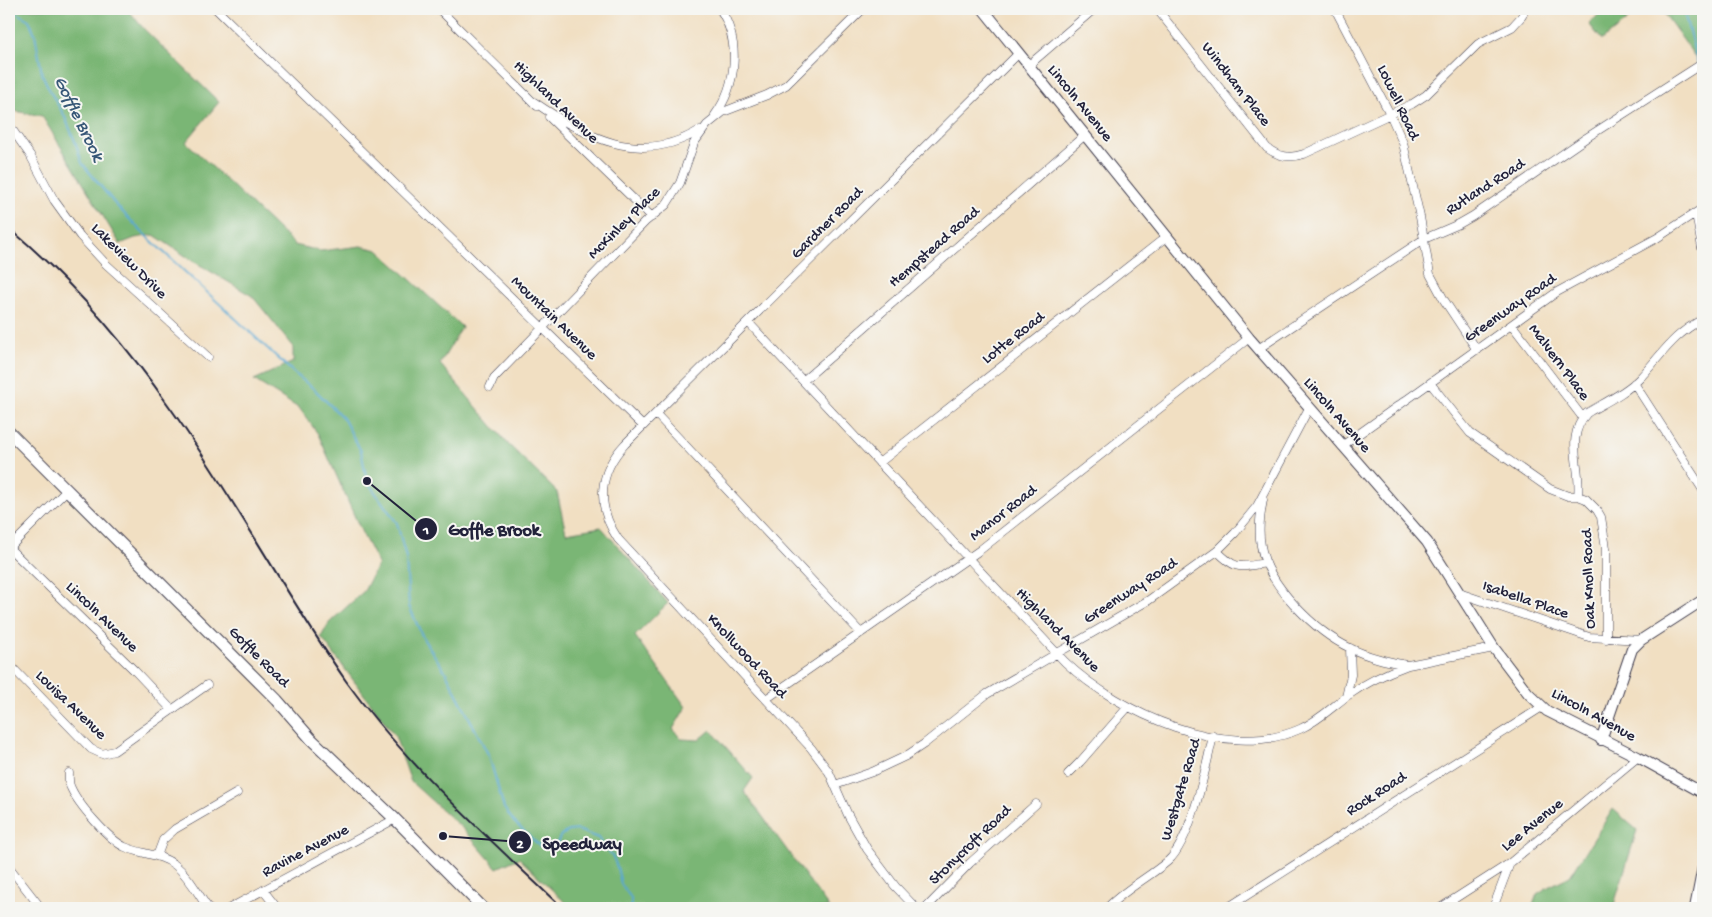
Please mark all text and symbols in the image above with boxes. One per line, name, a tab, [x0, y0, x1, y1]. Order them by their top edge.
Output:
street label: Windham Place	[1196, 39, 1274, 131]
street label: Highland Avenue	[508, 57, 602, 149]
street label: Lincoln Avenue	[1042, 62, 1116, 147]
street label: Lowell Road	[1371, 62, 1423, 145]
water label: Goffle Brook	[49, 73, 108, 167]
street label: Rutland Road	[1443, 154, 1530, 221]
street label: McKinley Place	[585, 183, 666, 264]
street label: Gardner Road	[788, 183, 869, 264]
street label: Hempstead Road	[886, 202, 986, 293]
street label: Lakeview Drive	[86, 220, 171, 305]
street label: Greenway Road	[1461, 269, 1562, 348]
street label: Mountain Avenue	[506, 273, 601, 366]
street label: Lotte Road	[979, 308, 1050, 369]
street label: Malvern Place	[1523, 321, 1593, 406]
street label: Lincoln Avenue	[1298, 374, 1374, 458]
street label: Manor Road	[967, 481, 1043, 546]
callout: Goffle Brook	[414, 512, 550, 545]
text: Goffle Brook	[448, 521, 542, 542]
text: 1	[422, 522, 429, 540]
street label: Oak Knoll Road	[1579, 527, 1601, 629]
street label: Greenway Road	[1081, 554, 1183, 629]
street label: Isabella Place	[1479, 577, 1571, 625]
street label: Lincoln Avenue	[61, 579, 142, 658]
street label: Highland Avenue	[1011, 585, 1104, 678]
street label: Knollwood Road	[702, 611, 791, 704]
street label: Goffle Road	[223, 623, 294, 694]
street label: Louisa Avenue	[30, 667, 110, 745]
street label: Lincoln Avenue	[1547, 685, 1639, 747]
street label: Westgate Road	[1157, 735, 1207, 843]
street label: Rock Road	[1343, 768, 1412, 821]
street label: Lee Avenue	[1498, 795, 1568, 857]
street label: Stonycroft Road	[926, 801, 1017, 890]
street label: Ravine Avenue	[259, 821, 353, 883]
callout: Speedway	[507, 826, 631, 859]
text: Speedway	[542, 835, 622, 856]
text: 2	[516, 836, 524, 854]

